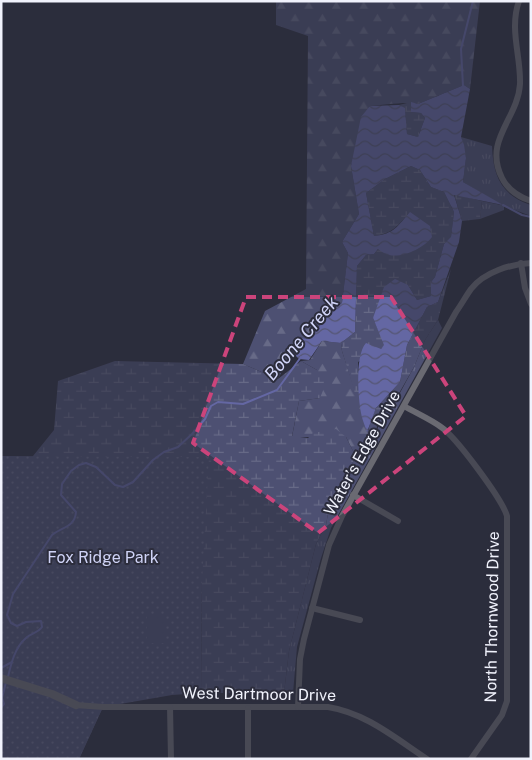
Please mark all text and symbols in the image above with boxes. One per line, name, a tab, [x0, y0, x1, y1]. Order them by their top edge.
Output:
water label: Boone Creek	[260, 292, 342, 384]
street label: Water’s Edge Drive	[320, 387, 404, 519]
street label: North Thornwood Drive	[481, 531, 503, 703]
park label: Fox Ridge Park	[47, 548, 159, 567]
street label: West Dartmoor Drive	[182, 683, 336, 705]

